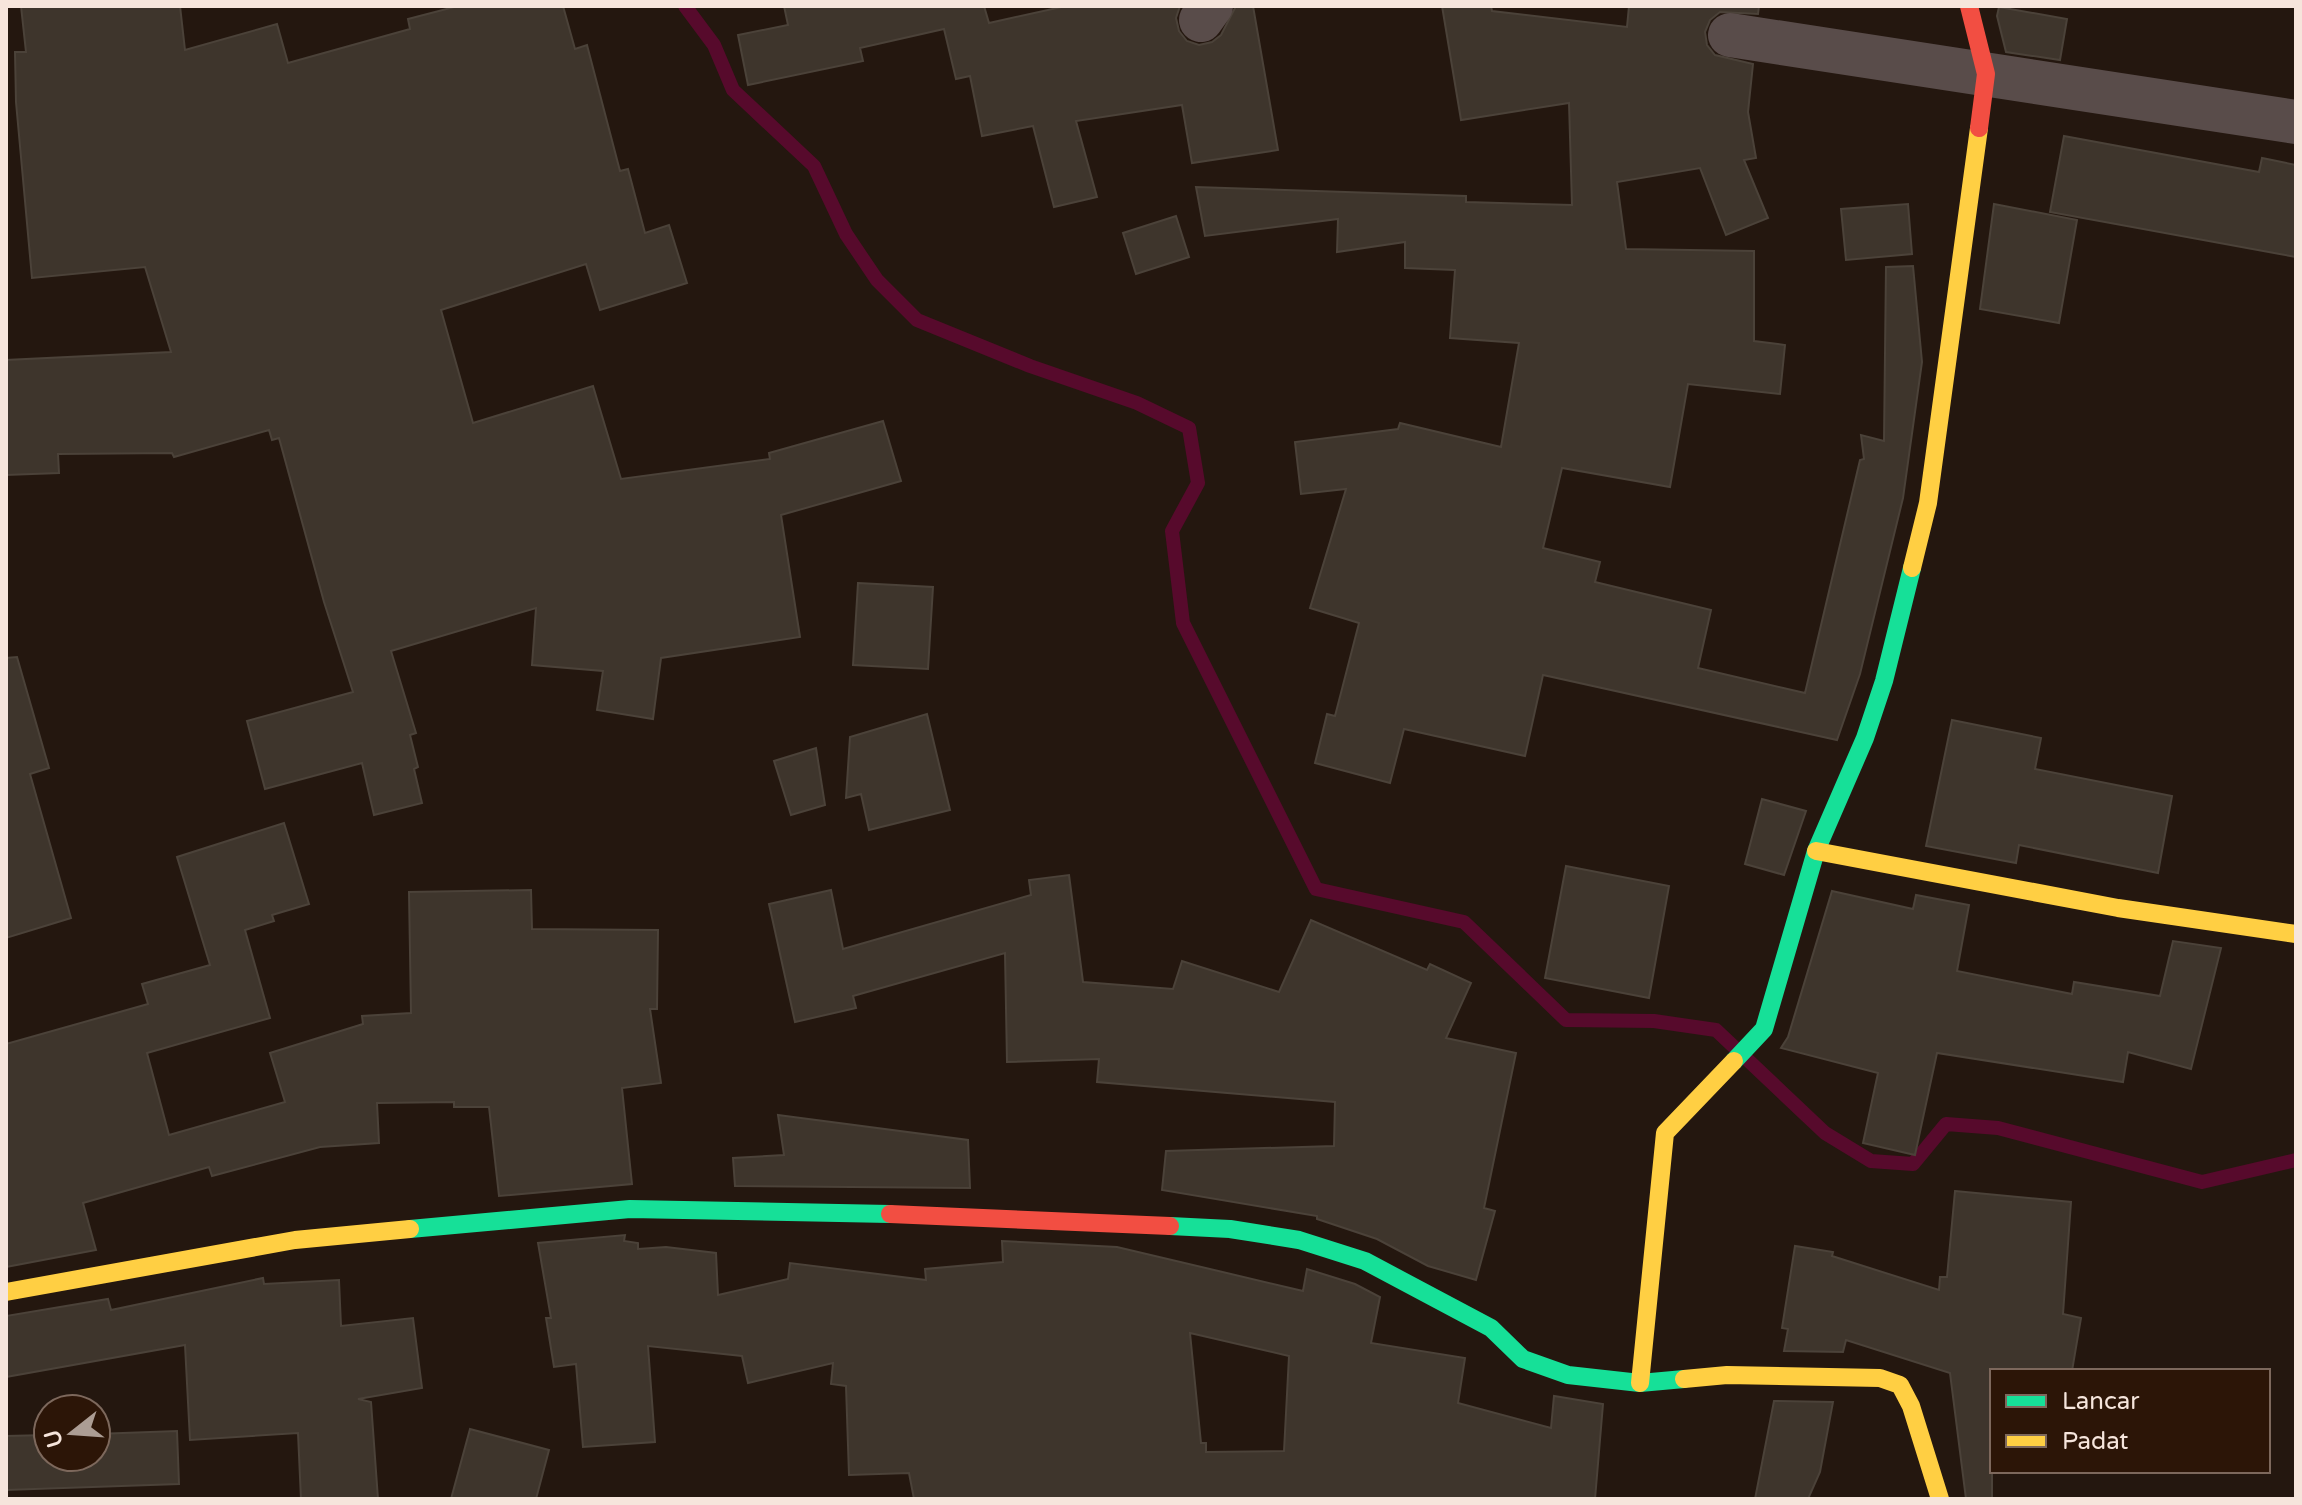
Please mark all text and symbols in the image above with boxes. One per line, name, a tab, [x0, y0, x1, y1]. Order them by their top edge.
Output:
legend	[1990, 1369, 2270, 1473]
text: Lancar	[2062, 1387, 2140, 1416]
north arrow	[32, 1393, 112, 1473]
text: U	[39, 1427, 69, 1450]
text: Padat	[2062, 1427, 2129, 1456]

